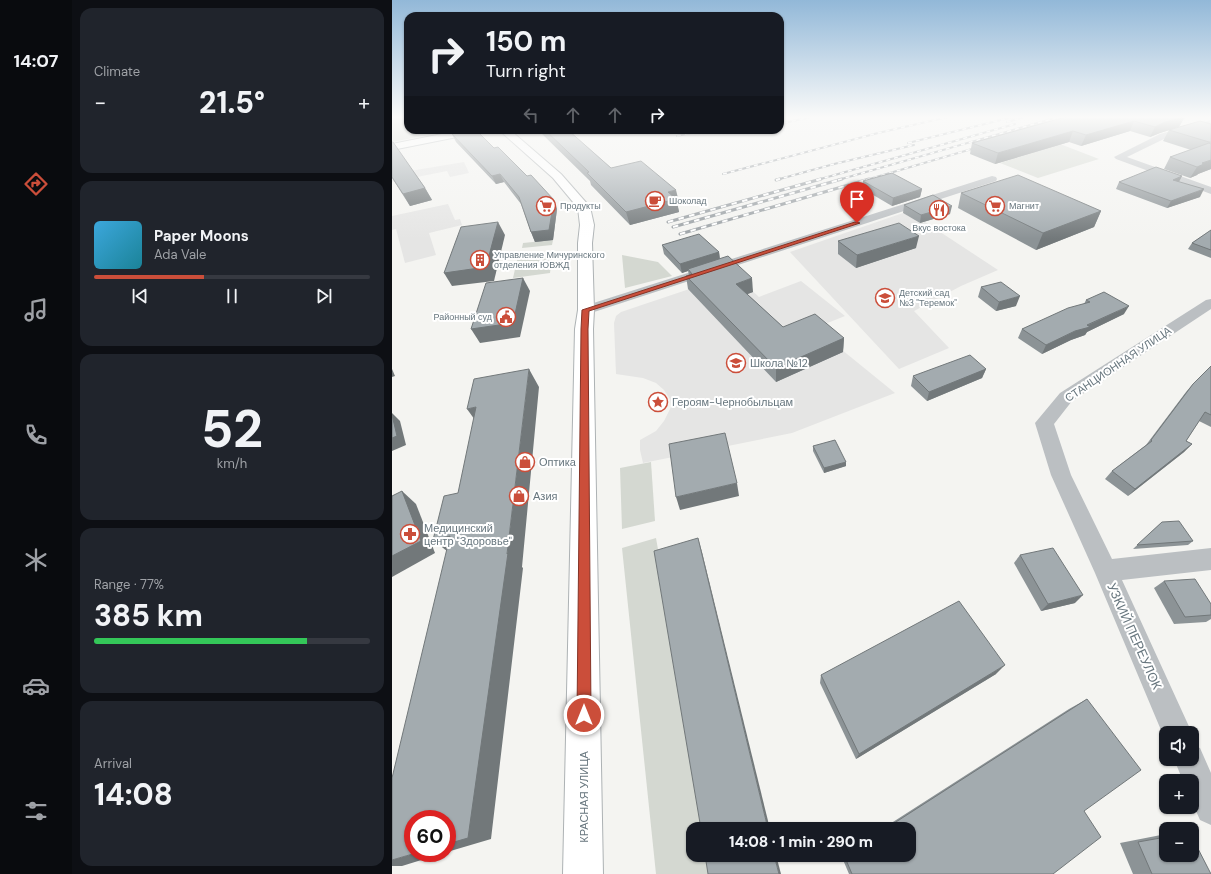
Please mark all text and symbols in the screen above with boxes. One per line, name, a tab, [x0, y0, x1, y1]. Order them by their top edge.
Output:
text: 150 m	[486, 23, 566, 60]
icon: right	[420, 28, 472, 80]
text: 14:07	[13, 49, 59, 73]
text: Turn right	[486, 59, 566, 83]
text: Climate	[94, 63, 140, 80]
text: 21.5°	[199, 83, 265, 122]
text: −	[94, 88, 106, 117]
text: +	[358, 88, 370, 117]
icon: left	[520, 104, 542, 126]
icon: ahead	[562, 104, 584, 126]
icon: ahead	[604, 104, 626, 126]
icon: right	[646, 104, 668, 126]
icon: directions	[22, 170, 50, 198]
pin	[840, 182, 874, 223]
icon: arrive	[846, 188, 868, 210]
cafe icon: Шоколад	[644, 190, 666, 212]
supermarket icon: Продукты	[535, 195, 557, 217]
place label: Шоколад	[669, 195, 707, 207]
supermarket icon: Магнит	[984, 195, 1006, 217]
restaurant icon: Вкус востока	[928, 199, 950, 221]
place label: Продукты	[560, 200, 601, 212]
place label: Магнит	[1009, 200, 1039, 212]
place label: Вкус востока	[912, 222, 966, 234]
text: Paper Moons	[154, 226, 249, 246]
text: Ada Vale	[154, 246, 206, 263]
building icon: Управление Мичуринского отделения ЮВЖД	[469, 249, 491, 271]
place label: Управление Мичуринского отделения ЮВЖД	[494, 249, 605, 271]
icon: previous	[129, 285, 151, 307]
icon: pause	[221, 285, 243, 307]
icon: next	[313, 285, 335, 307]
school or university icon: Детский сад №3 "Теремок"	[874, 287, 896, 309]
place label: Детский сад №3 "Теремок"	[899, 287, 957, 309]
icon: music	[22, 296, 50, 324]
public building icon: Районный суд	[495, 306, 517, 328]
place label: Районный суд	[433, 311, 493, 323]
street label: СТАНЦИОННАЯ УЛИЦА	[1062, 323, 1174, 405]
school or university icon: Школа №12	[725, 352, 747, 374]
place label: Школа №12	[750, 356, 808, 370]
place icon: Героям-Чернобыльцам	[647, 391, 669, 413]
text: 52	[201, 395, 263, 463]
place label: Героям-Чернобыльцам	[672, 395, 793, 409]
icon: phone	[22, 421, 50, 449]
shop icon: Оптика	[514, 451, 536, 473]
text: km/h	[217, 455, 247, 472]
place label: Оптика	[539, 455, 577, 469]
shop icon: Азия	[508, 485, 530, 507]
place label: Азия	[533, 489, 558, 503]
place label: Медицинский центр "Здоровье"	[424, 521, 512, 548]
pharmacy icon: Медицинский центр "Здоровье"	[399, 523, 421, 545]
icon: climate	[22, 546, 50, 574]
text: Range · 77%	[94, 576, 164, 593]
street label: УЗКИЙ ПЕРЕУЛОК	[1103, 580, 1166, 693]
text: 385 km	[94, 596, 203, 635]
icon: car	[22, 672, 50, 700]
position arrow	[563, 694, 605, 736]
map controls	[1159, 726, 1199, 862]
button: sound	[1159, 726, 1199, 766]
street label: КРАСНАЯ УЛИЦА	[577, 751, 591, 843]
text: Arrival	[94, 755, 132, 772]
button: +	[1159, 774, 1199, 814]
text: 14:08	[94, 775, 173, 814]
icon: filters	[22, 797, 50, 825]
speed limit sign: 60	[404, 810, 456, 862]
button: −	[1159, 822, 1199, 862]
text: 14:08 · 1 min · 290 m	[729, 832, 873, 852]

